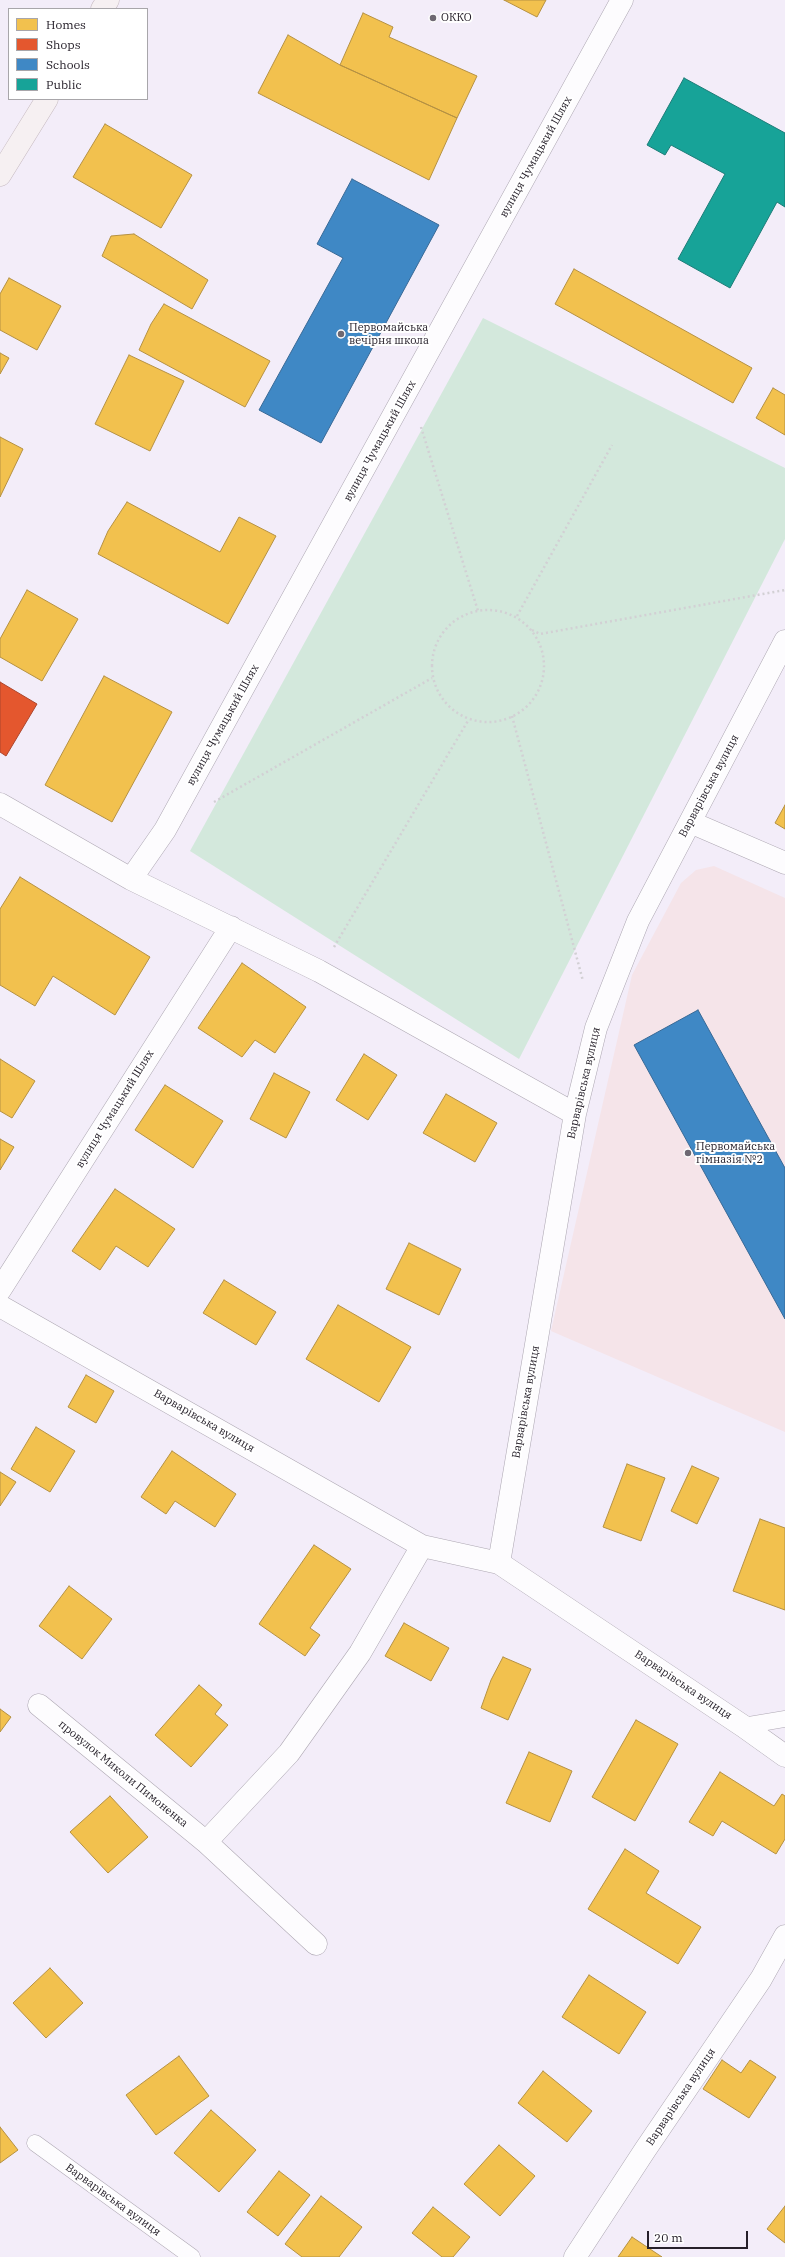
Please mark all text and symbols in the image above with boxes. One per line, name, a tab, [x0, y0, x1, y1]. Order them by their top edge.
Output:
legend	[8, 8, 148, 100]
place label: ОККО	[441, 11, 472, 25]
marker: ОККО	[428, 13, 438, 23]
text: Homes	[46, 17, 86, 32]
text: Shops	[46, 37, 81, 52]
text: Schools	[46, 57, 90, 72]
text: Public	[46, 77, 82, 92]
street label: вулиця Чумацький Шлях	[497, 94, 575, 220]
place label: Первомайська вечірня школа	[349, 321, 429, 347]
marker: Первомайська вечірня школа	[336, 329, 346, 339]
street label: вулиця Чумацький Шлях	[341, 378, 419, 504]
street label: вулиця Чумацький Шлях	[184, 662, 262, 788]
street label: Варварівська вулиця	[676, 732, 742, 840]
street label: Варварівська вулиця	[565, 1026, 603, 1140]
street label: вулиця Чумацький Шлях	[73, 1048, 157, 1170]
place label: Первомайська гімназія №2	[696, 1140, 775, 1166]
marker: Первомайська гімназія №2	[683, 1148, 693, 1158]
street label: Варварівська вулиця	[510, 1345, 542, 1459]
street label: Варварівська вулиця	[151, 1387, 257, 1455]
street label: Варварівська вулиця	[632, 1648, 734, 1722]
street label: провулок Миколи Пимоненка	[56, 1718, 190, 1830]
street label: Варварівська вулиця	[644, 2046, 718, 2148]
street label: Варварівська вулиця	[63, 2161, 163, 2239]
scale bar	[649, 2223, 750, 2249]
text: 20 m	[654, 2230, 683, 2245]

